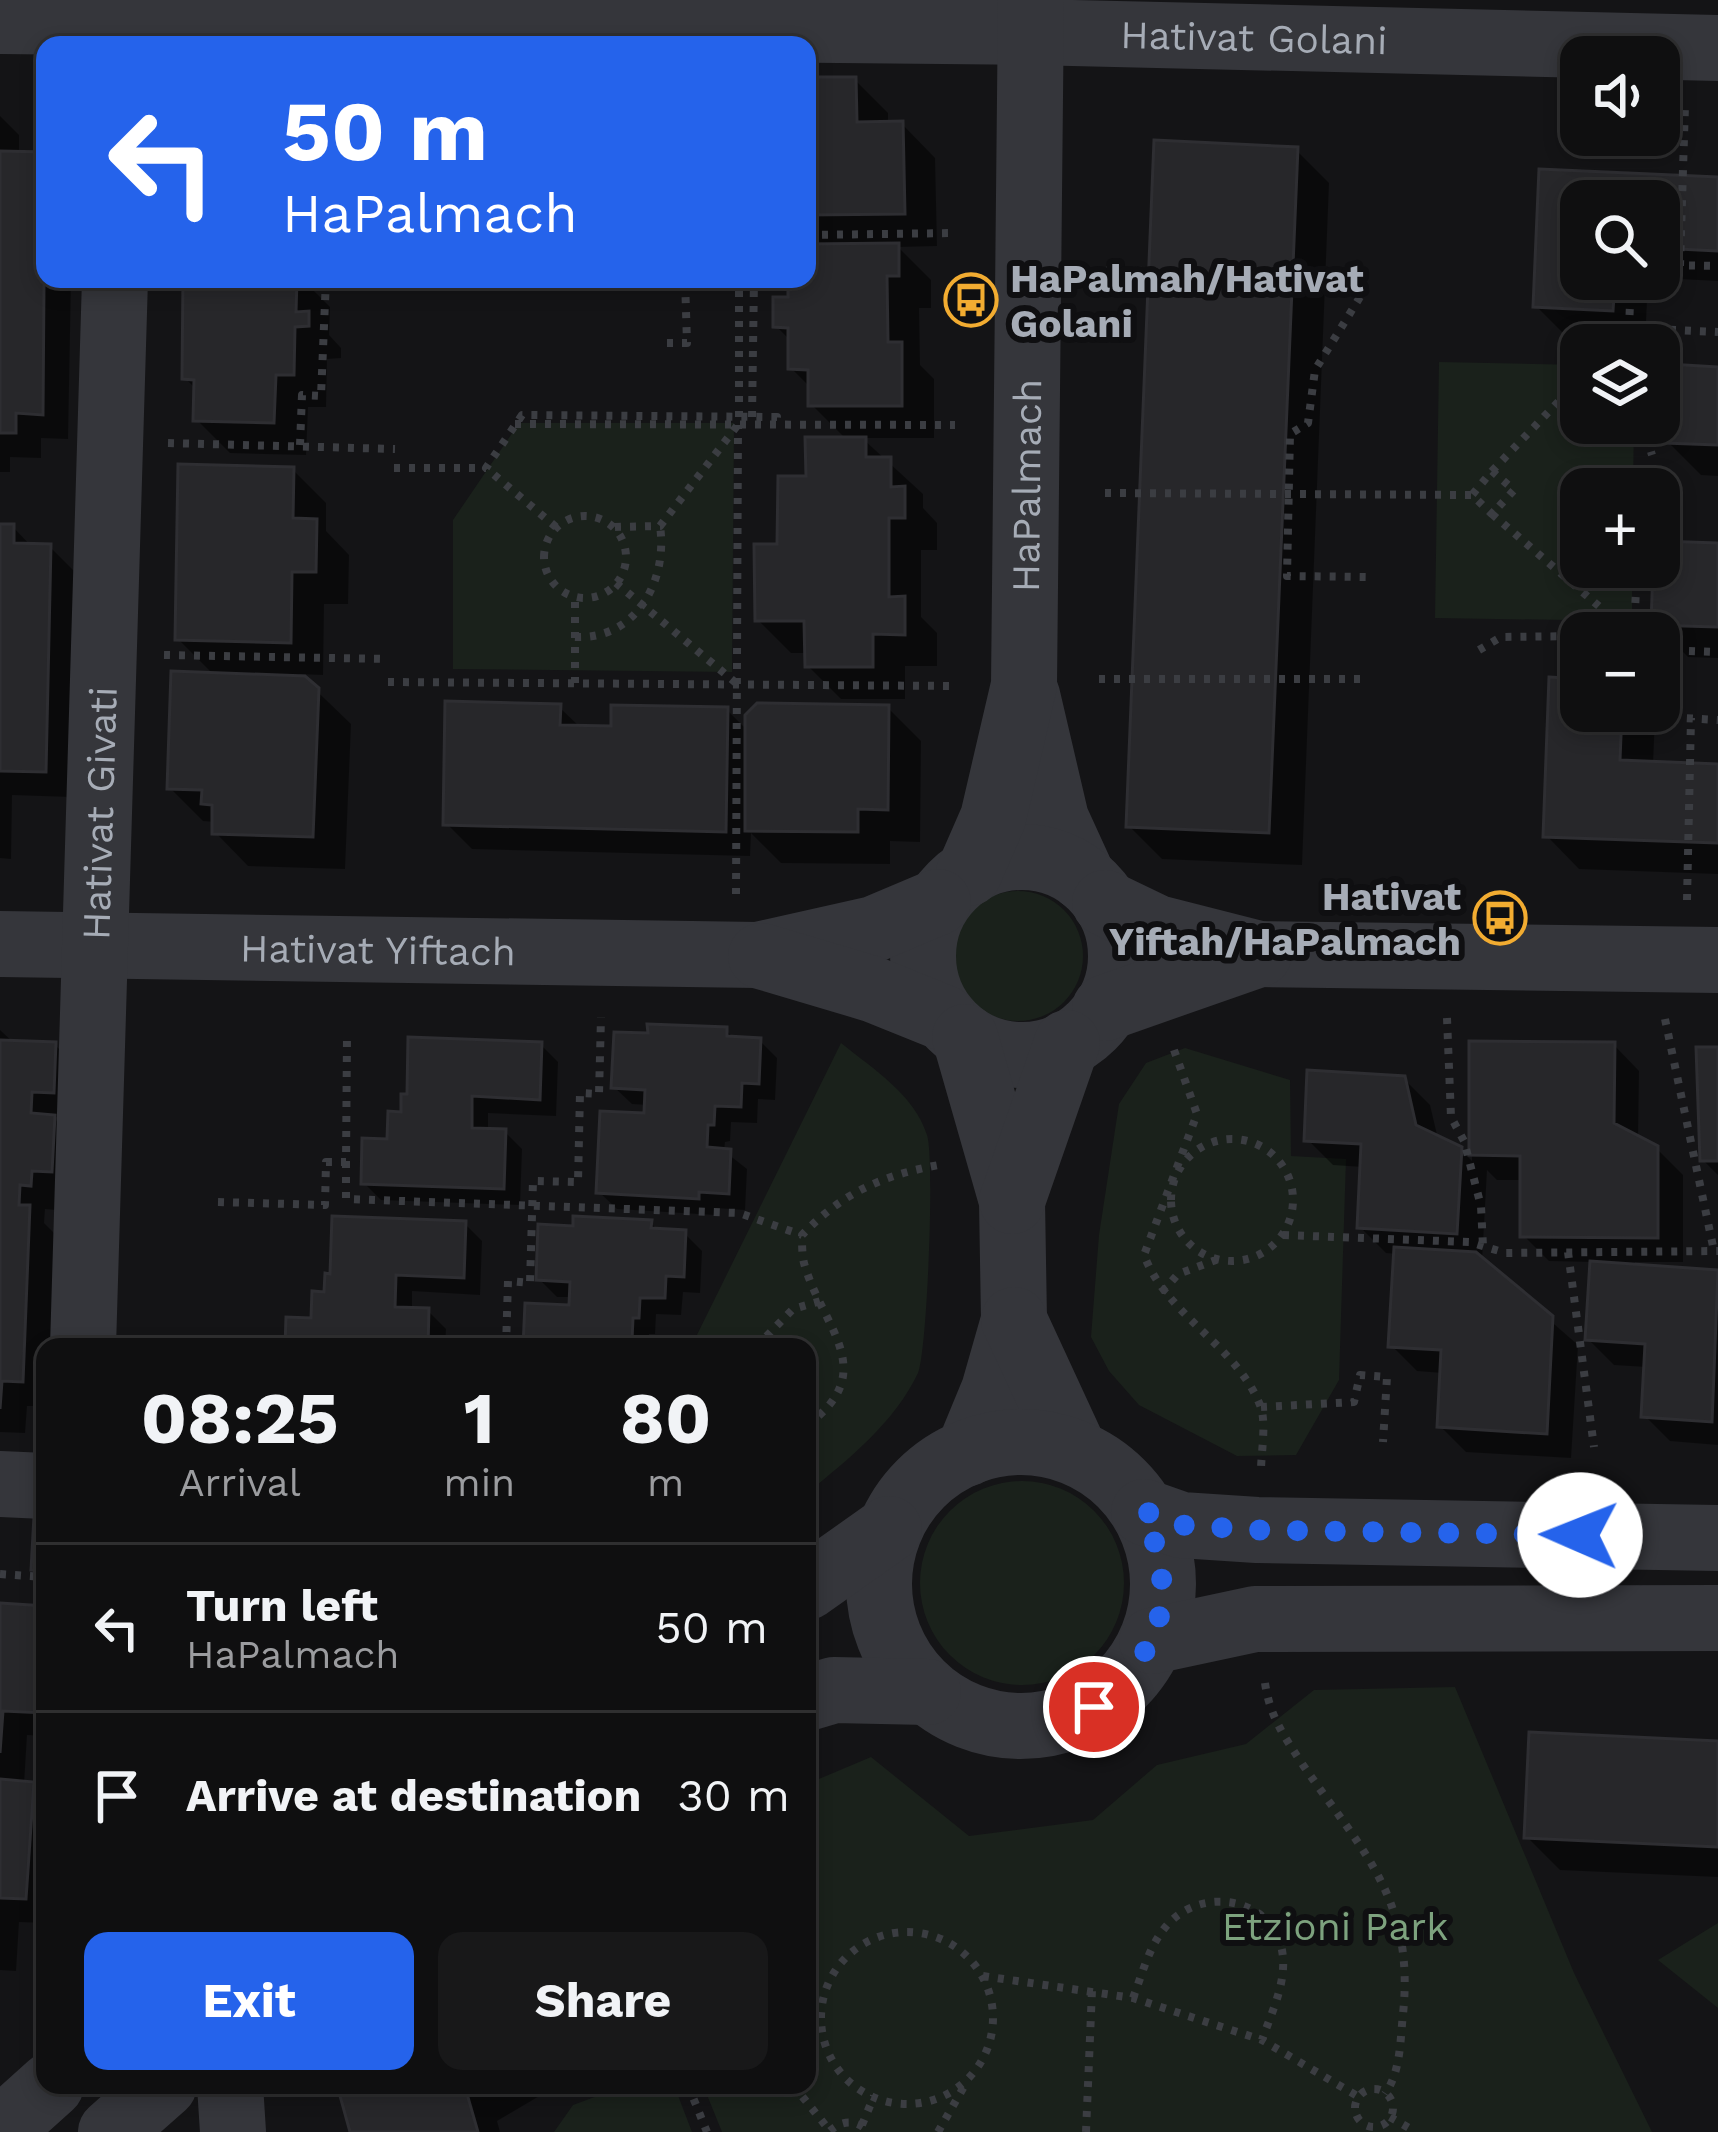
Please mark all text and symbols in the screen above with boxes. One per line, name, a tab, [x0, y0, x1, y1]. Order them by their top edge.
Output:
street label: Hativat Golani	[1120, 12, 1388, 63]
map controls	[1560, 36, 1680, 732]
button: sound	[1560, 36, 1680, 156]
text: 50 m	[282, 82, 488, 180]
icon: left	[84, 84, 240, 240]
button: search	[1560, 180, 1680, 300]
text: HaPalmach	[282, 182, 578, 245]
place label: HaPalmah/Hativat Golani	[1010, 256, 1364, 346]
bus stop icon: HaPalmah/Hativat Golani	[943, 272, 999, 328]
button: layers	[1560, 324, 1680, 444]
street label: HaPalmach	[1003, 379, 1050, 593]
button: +	[1560, 468, 1680, 588]
button: −	[1560, 612, 1680, 732]
street label: Hativat Givati	[73, 686, 126, 941]
place label: Hativat Yiftah/HaPalmach	[1109, 874, 1461, 964]
bus stop icon: Hativat Yiftah/HaPalmach	[1472, 890, 1528, 946]
street label: Hativat Yiftach	[240, 925, 516, 974]
text: 08:25	[141, 1376, 339, 1460]
text: 1	[464, 1376, 495, 1460]
text: 80	[620, 1376, 711, 1460]
text: Arrival	[179, 1460, 301, 1505]
text: min	[443, 1460, 515, 1505]
text: m	[647, 1460, 684, 1505]
position arrow	[1517, 1472, 1643, 1598]
text: Turn left	[186, 1579, 378, 1632]
icon: left	[84, 1595, 150, 1661]
text: 50 m	[656, 1601, 768, 1654]
text: HaPalmach	[186, 1632, 400, 1677]
pin	[1043, 1656, 1145, 1758]
icon: arrive	[1061, 1674, 1127, 1740]
icon: arrive	[84, 1763, 150, 1829]
text: Arrive at destination	[186, 1769, 641, 1822]
text: 30 m	[677, 1769, 790, 1822]
park label: Etzioni Park	[1222, 1904, 1448, 1949]
button: Exit	[84, 1932, 414, 2070]
button: Share	[438, 1932, 768, 2070]

